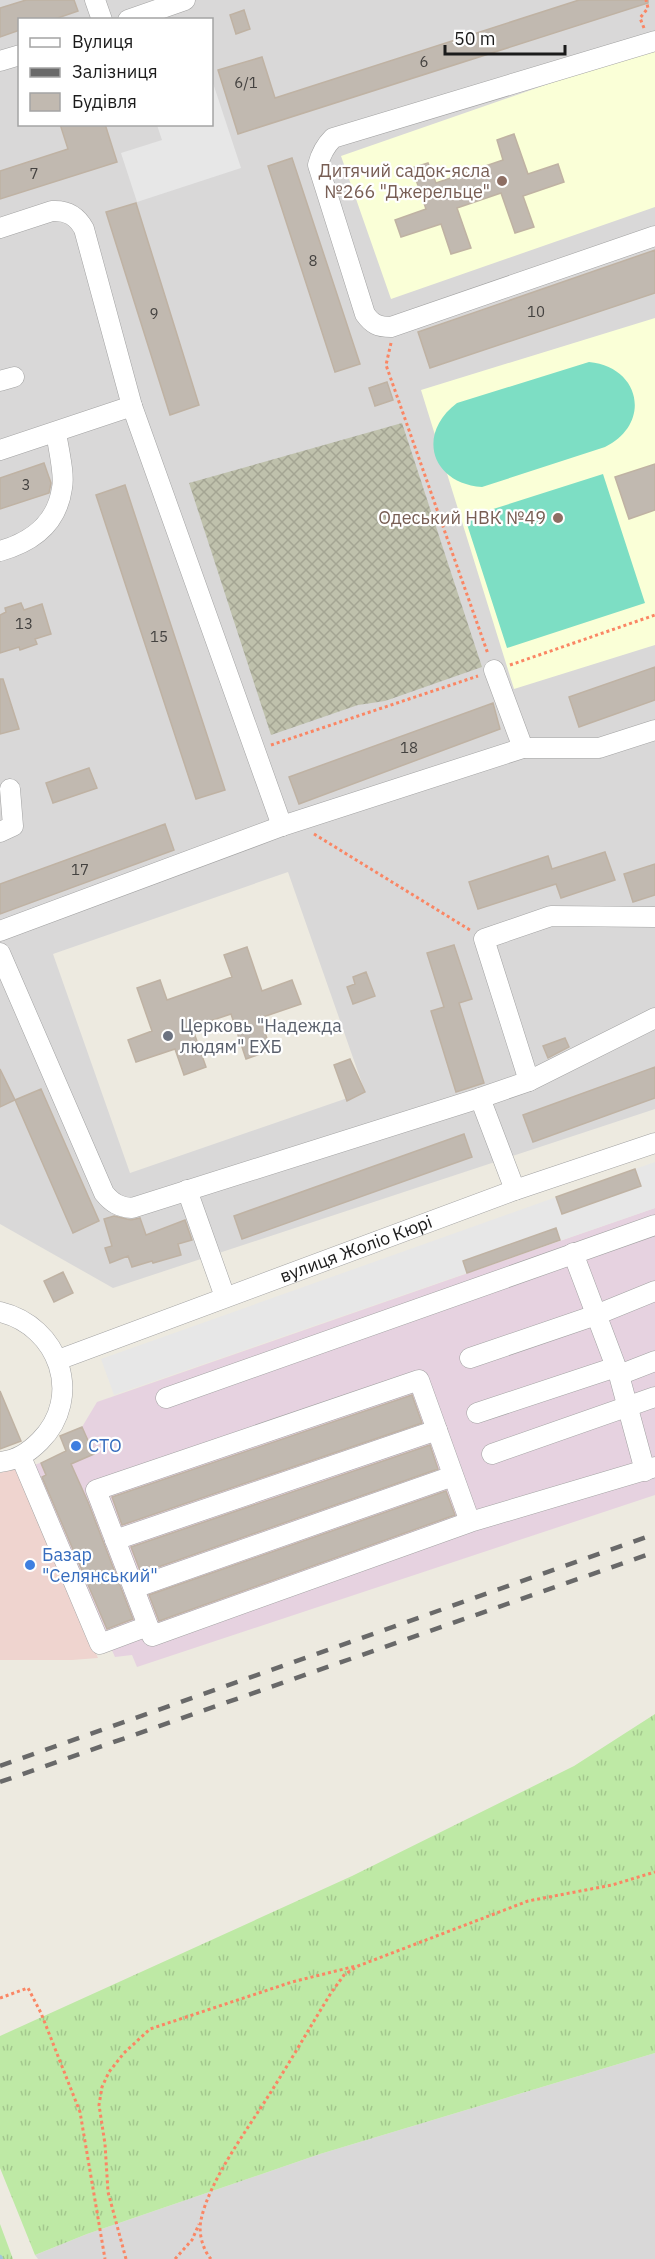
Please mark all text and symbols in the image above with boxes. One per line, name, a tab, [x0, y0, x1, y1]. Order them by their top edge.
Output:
legend	[18, 18, 213, 126]
scale bar	[445, 18, 565, 56]
text: 50 m	[454, 27, 496, 50]
text: Вулиця	[72, 30, 133, 53]
house number: 6	[419, 52, 429, 71]
text: Залізниця	[72, 60, 158, 83]
house number: 6/1	[234, 73, 258, 92]
text: Будівля	[72, 90, 137, 113]
place label: Дитячий садок-ясла №266 "Джерельце"	[319, 159, 490, 203]
house number: 7	[29, 164, 39, 183]
marker: Дитячий садок-ясла №266 "Джерельце"	[495, 174, 509, 188]
house number: 8	[308, 251, 318, 270]
house number: 10	[527, 302, 545, 321]
house number: 9	[149, 304, 159, 323]
house number: 3	[21, 475, 31, 494]
place label: Одеський НВК №49	[378, 506, 546, 529]
marker: Одеський НВК №49	[551, 511, 565, 525]
house number: 13	[15, 614, 33, 633]
house number: 15	[150, 627, 168, 646]
house number: 18	[400, 738, 418, 757]
house number: 17	[71, 860, 89, 879]
place label: Церковь "Надежда людям" ЕХБ	[180, 1014, 342, 1058]
marker: Церковь "Надежда людям" ЕХБ	[161, 1029, 175, 1043]
street label: вулиця Жоліо Кюрі	[276, 1210, 435, 1288]
place label: СТО	[88, 1434, 122, 1457]
marker: СТО	[69, 1439, 83, 1453]
place label: Базар "Селянський"	[42, 1543, 158, 1587]
marker: Базар "Селянський"	[23, 1558, 37, 1572]

